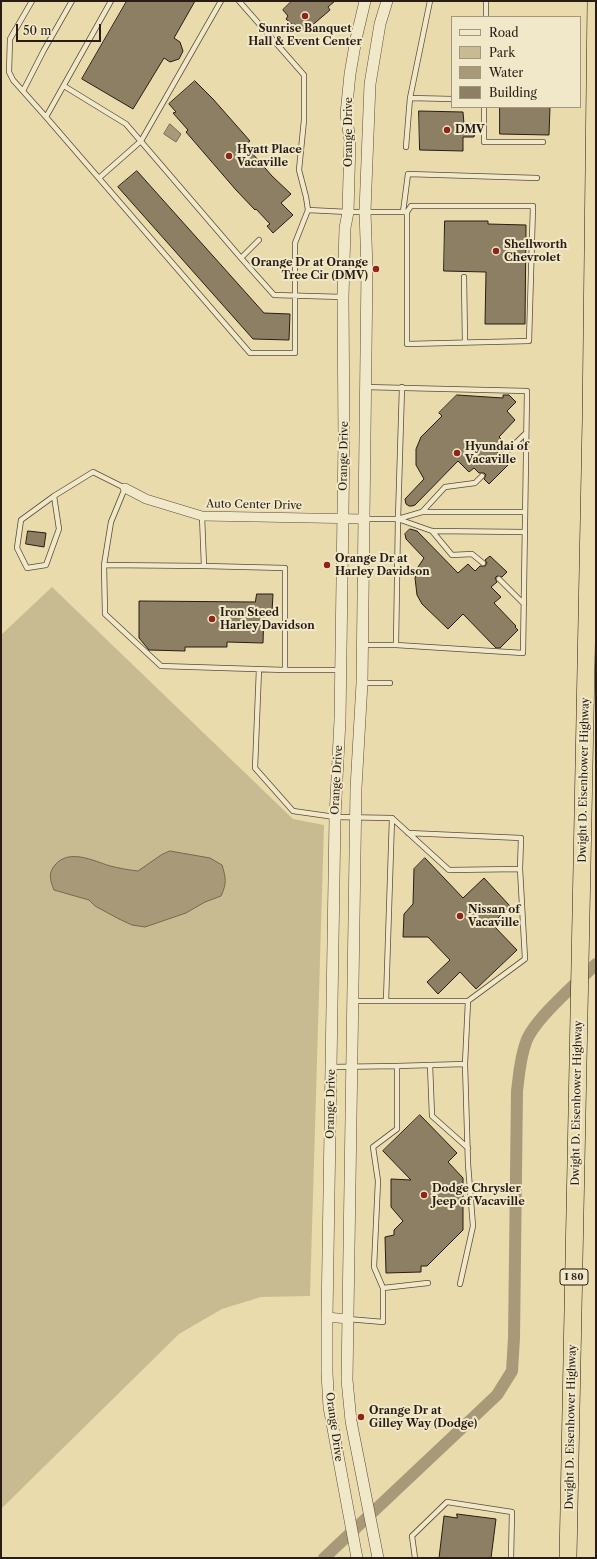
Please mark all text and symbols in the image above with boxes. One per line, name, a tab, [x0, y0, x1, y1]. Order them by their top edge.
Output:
marker: Sunrise Banquet Hall & Event Center	[300, 11, 310, 21]
scale bar	[18, 16, 103, 42]
legend	[451, 16, 581, 108]
place label: Sunrise Banquet Hall & Event Center	[248, 22, 362, 48]
text: 50 m	[23, 23, 52, 38]
text: Road	[489, 25, 519, 40]
text: Park	[489, 45, 515, 60]
text: Water	[489, 65, 523, 80]
text: Building	[489, 85, 537, 100]
street label: Orange Drive	[342, 97, 356, 167]
place label: DMV	[455, 123, 485, 137]
marker: DMV	[442, 125, 452, 135]
place label: Hyatt Place Vacaville	[237, 143, 302, 169]
marker: Hyatt Place Vacaville	[224, 151, 234, 161]
place label: Shellworth Chevrolet	[504, 238, 567, 264]
marker: Shellworth Chevrolet	[491, 246, 501, 256]
place label: Orange Dr at Orange Tree Cir (DMV)	[251, 256, 368, 282]
marker: Orange Dr at Orange Tree Cir (DMV)	[371, 264, 381, 274]
street label: Orange Drive	[337, 421, 351, 491]
place label: Hyundai of Vacaville	[465, 440, 528, 466]
marker: Hyundai of Vacaville	[452, 448, 462, 458]
street label: Auto Center Drive	[206, 498, 302, 512]
place label: Orange Dr at Harley Davidson	[335, 552, 430, 578]
marker: Orange Dr at Harley Davidson	[322, 560, 332, 570]
place label: Iron Steed Harley Davidson	[220, 606, 315, 632]
marker: Iron Steed Harley Davidson	[207, 614, 217, 624]
street label: Dwight D. Eisenhower Highway	[576, 697, 592, 863]
street label: Orange Drive	[329, 745, 345, 815]
place label: Nissan of Vacaville	[468, 903, 520, 929]
marker: Nissan of Vacaville	[455, 911, 465, 921]
street label: Dwight D. Eisenhower Highway	[569, 1020, 585, 1186]
street label: Orange Drive	[324, 1069, 338, 1139]
place label: Dodge Chrysler Jeep of Vacaville	[432, 1182, 525, 1208]
marker: Dodge Chrysler Jeep of Vacaville	[419, 1190, 429, 1200]
road number: I 80	[560, 1269, 588, 1285]
street label: Dwight D. Eisenhower Highway	[563, 1344, 579, 1510]
street label: Orange Drive	[323, 1391, 345, 1463]
place label: Orange Dr at Gilley Way (Dodge)	[369, 1404, 477, 1430]
marker: Orange Dr at Gilley Way (Dodge)	[356, 1412, 366, 1422]

